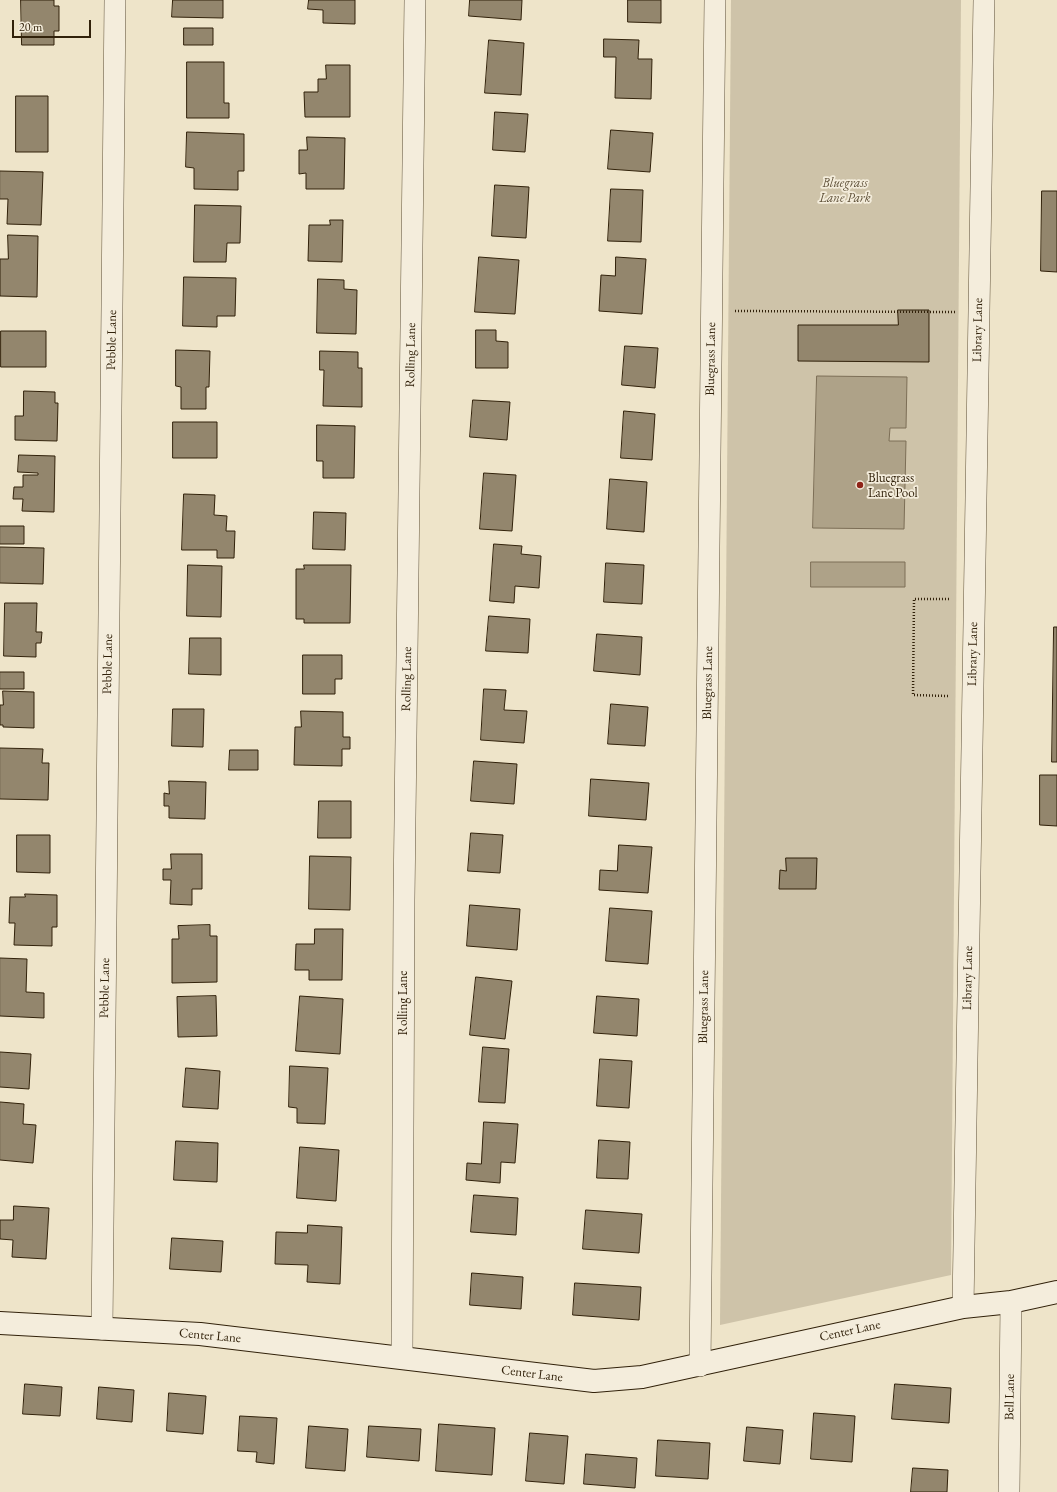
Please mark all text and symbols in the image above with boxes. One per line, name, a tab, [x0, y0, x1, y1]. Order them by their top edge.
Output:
scale bar	[14, 12, 93, 38]
text: 20 m	[19, 19, 42, 35]
park label: Bluegrass Lane Park	[819, 175, 871, 206]
street label: Library Lane	[970, 298, 986, 362]
street label: Pebble Lane	[104, 310, 120, 370]
street label: Rolling Lane	[403, 322, 419, 388]
street label: Bluegrass Lane	[703, 322, 719, 396]
place label: Bluegrass Lane Pool	[868, 470, 918, 501]
marker: Bluegrass Lane Pool	[855, 480, 865, 490]
street label: Library Lane	[965, 622, 981, 686]
street label: Pebble Lane	[100, 634, 116, 694]
street label: Rolling Lane	[399, 646, 415, 712]
street label: Bluegrass Lane	[700, 646, 716, 720]
street label: Library Lane	[960, 946, 976, 1010]
street label: Pebble Lane	[97, 958, 113, 1018]
street label: Bluegrass Lane	[696, 970, 712, 1044]
street label: Rolling Lane	[395, 971, 411, 1035]
street label: Center Lane	[818, 1317, 882, 1345]
street label: Center Lane	[178, 1326, 242, 1346]
street label: Center Lane	[500, 1362, 564, 1386]
street label: Bell Lane	[1002, 1374, 1018, 1420]

